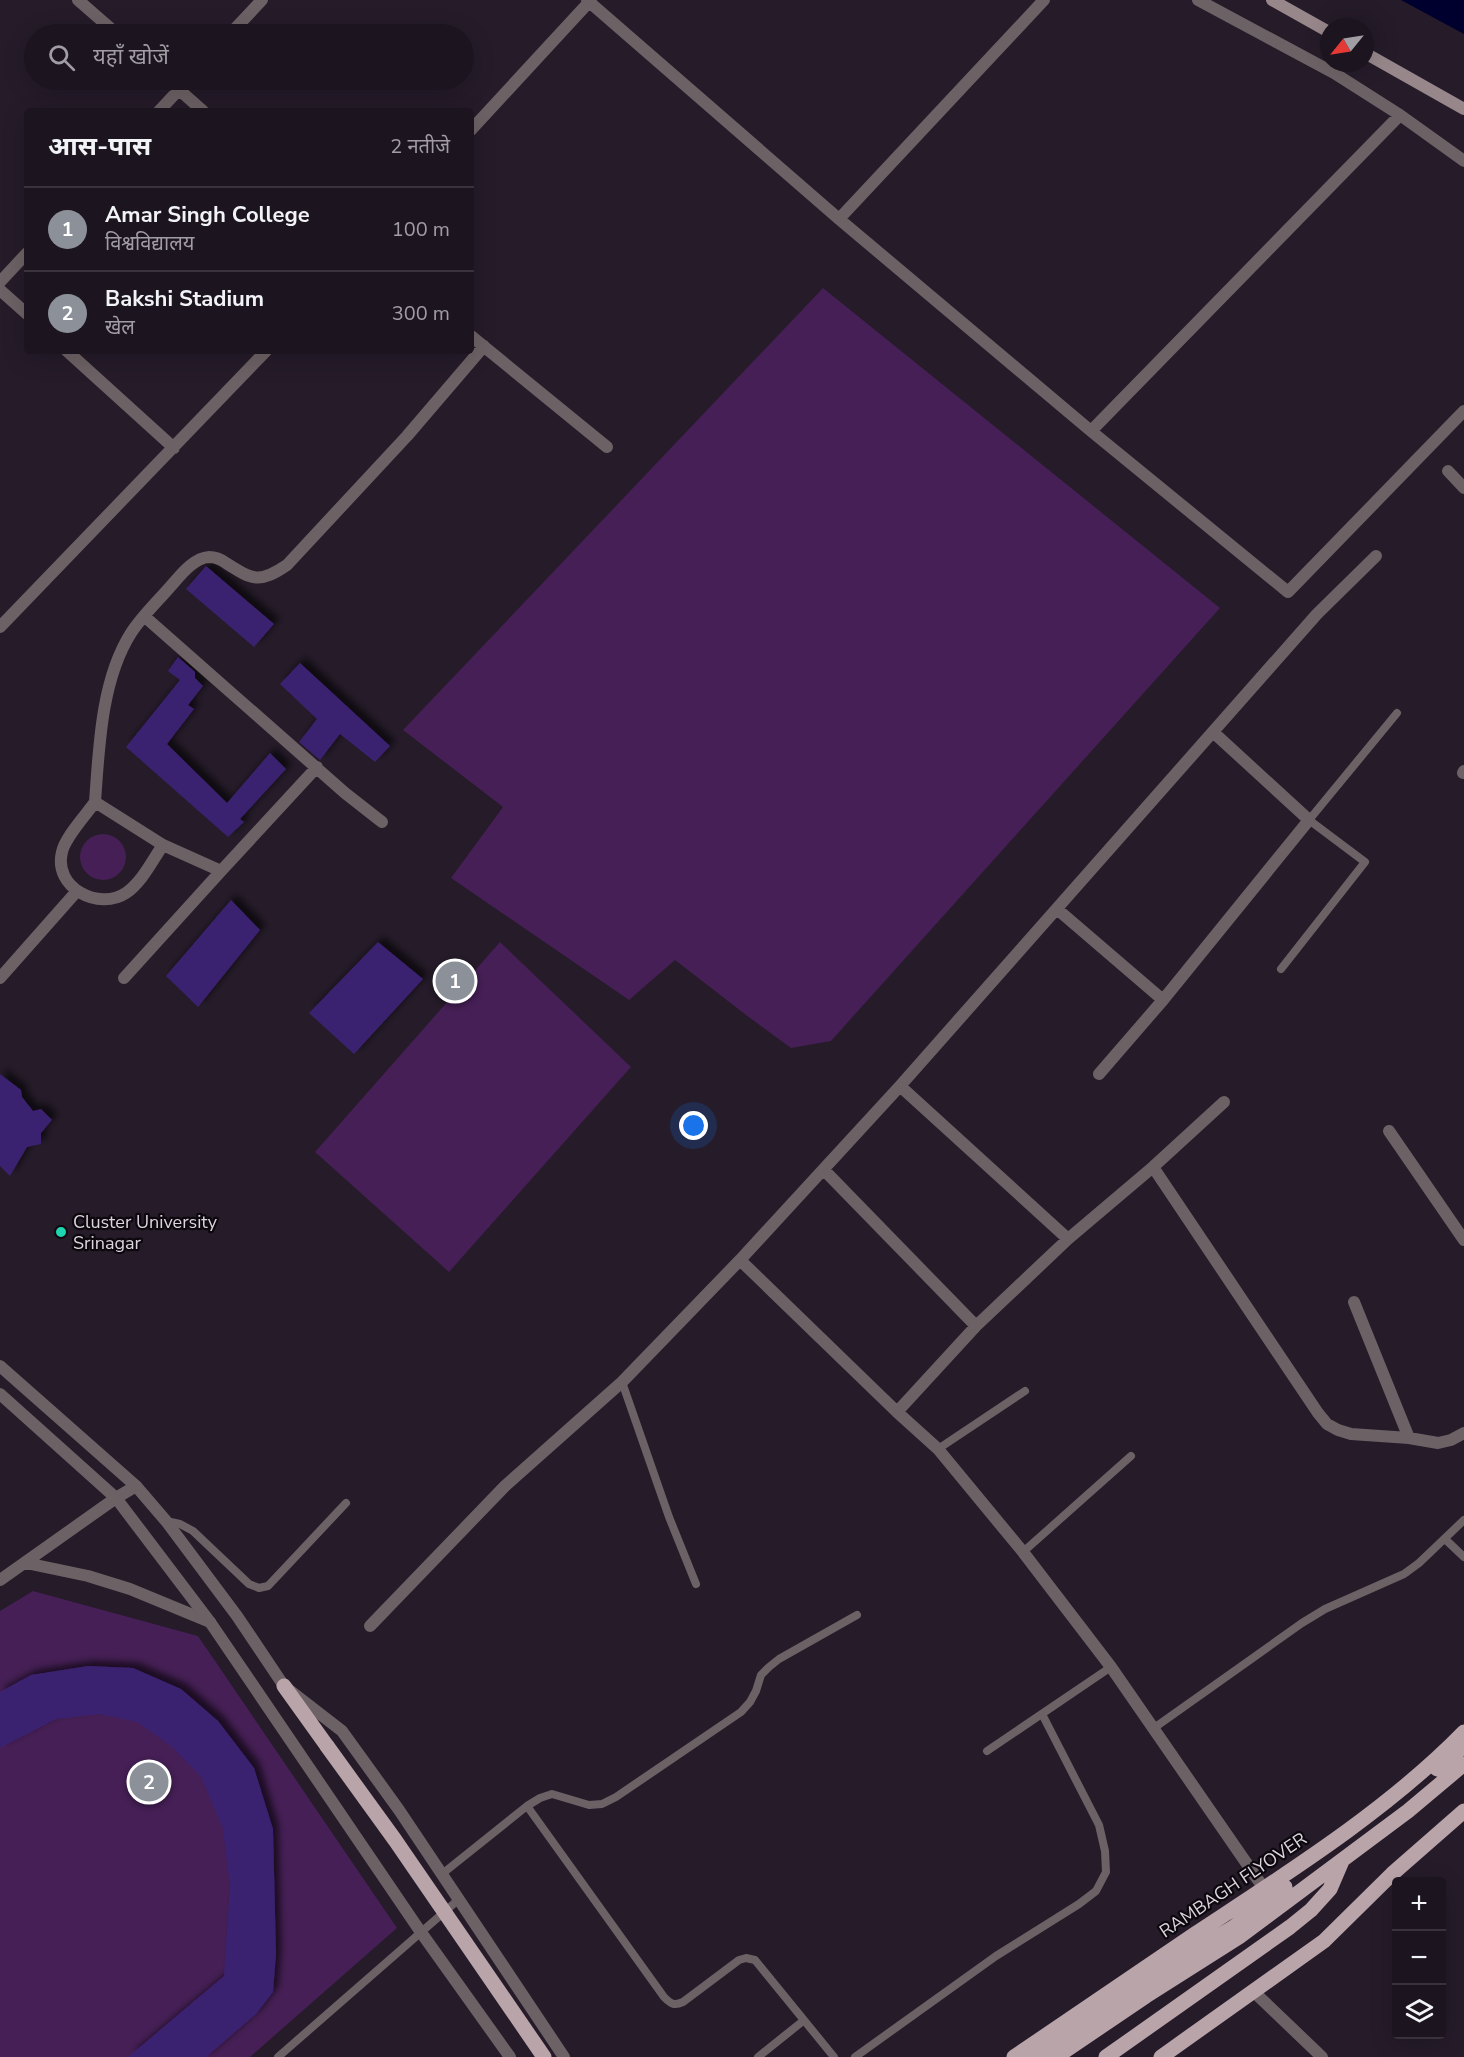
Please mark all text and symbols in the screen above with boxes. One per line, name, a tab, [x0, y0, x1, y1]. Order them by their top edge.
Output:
north arrow	[1320, 18, 1374, 72]
search box	[24, 24, 474, 90]
icon: search	[45, 41, 78, 74]
text: यहाँ खोजें	[93, 42, 169, 72]
text: आस-पास	[48, 129, 151, 164]
text: 2 नतीजे	[390, 133, 450, 160]
text: Amar Singh College	[105, 200, 310, 230]
text: 1	[62, 216, 74, 243]
text: 100 m	[392, 216, 450, 243]
text: विश्वविद्यालय	[105, 230, 194, 257]
text: Bakshi Stadium	[105, 284, 264, 314]
text: 2	[62, 300, 74, 327]
text: 300 m	[392, 300, 450, 327]
text: खेल	[105, 314, 135, 341]
pin: 1	[436, 958, 474, 1004]
your location	[679, 1111, 708, 1140]
place label: Cluster University Srinagar	[73, 1210, 218, 1255]
marker: Cluster University Srinagar	[54, 1225, 68, 1239]
pin: 2	[130, 1760, 168, 1804]
street label: RAMBAGH FLYOVER	[1155, 1827, 1311, 1943]
map controls	[1392, 1877, 1446, 2039]
button: +	[1392, 1877, 1446, 1931]
button: −	[1392, 1931, 1446, 1985]
button: layers	[1392, 1985, 1446, 2039]

